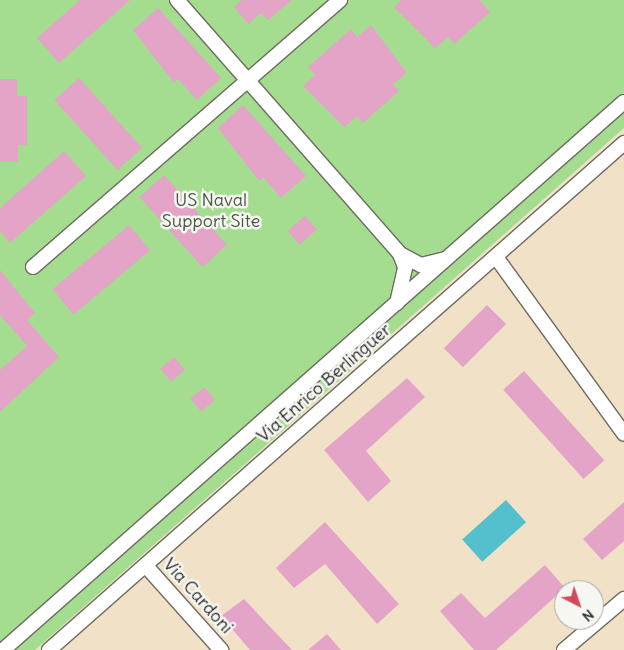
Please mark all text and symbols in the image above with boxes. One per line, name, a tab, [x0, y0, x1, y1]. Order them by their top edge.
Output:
park label: US Naval Support Site	[162, 190, 260, 232]
street label: Via Enrico Berlinguer	[253, 319, 395, 447]
street label: Via Cardoni	[158, 554, 238, 638]
north arrow	[554, 580, 604, 630]
text: N	[579, 606, 598, 626]

